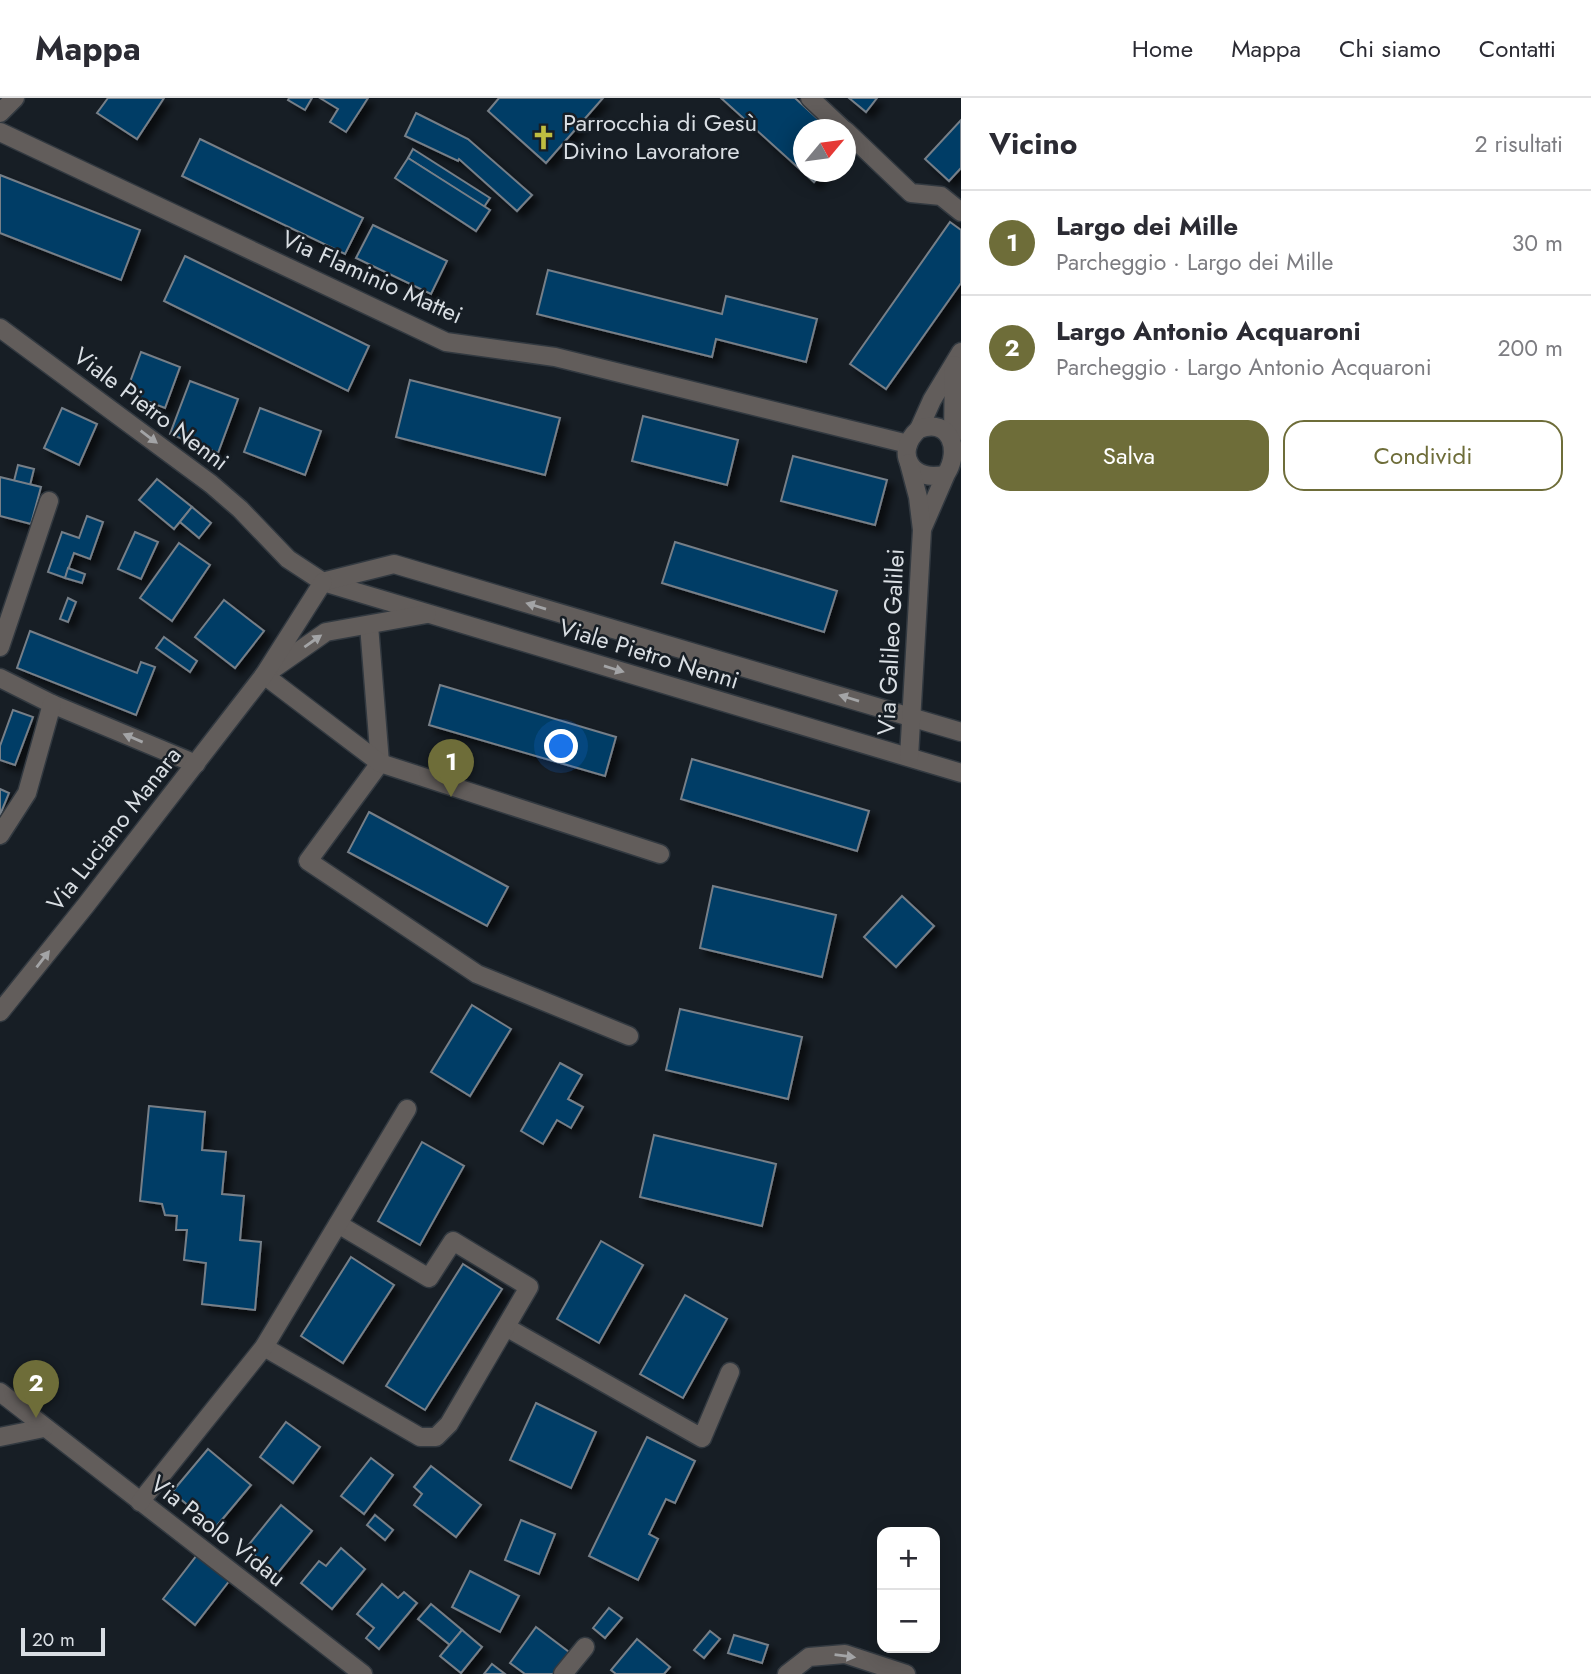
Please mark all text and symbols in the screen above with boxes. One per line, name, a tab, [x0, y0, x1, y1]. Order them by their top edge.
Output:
text: Mappa	[35, 25, 141, 72]
text: Home	[1132, 31, 1193, 66]
text: Mappa	[1231, 31, 1301, 66]
text: Chi siamo	[1339, 31, 1441, 66]
text: Contatti	[1479, 31, 1556, 66]
place label: Parrocchia di Gesù Divino Lavoratore	[563, 105, 757, 168]
north arrow	[793, 119, 856, 182]
text: Vicino	[989, 122, 1077, 165]
church icon: Parrocchia di Gesù Divino Lavoratore	[529, 123, 557, 151]
text: 2 risultati	[1474, 127, 1563, 161]
text: Largo dei Mille	[1056, 207, 1238, 245]
street label: Via Flaminio Mattei	[276, 221, 468, 332]
text: 1	[1006, 226, 1018, 260]
text: 30 m	[1512, 226, 1563, 260]
text: Parcheggio · Largo dei Mille	[1056, 245, 1333, 279]
text: Largo Antonio Acquaroni	[1056, 312, 1361, 350]
text: 2	[1004, 331, 1020, 365]
text: 200 m	[1497, 331, 1563, 365]
street label: Viale Pietro Nenni	[66, 338, 236, 479]
text: Parcheggio · Largo Antonio Acquaroni	[1056, 350, 1432, 384]
button: Salva	[989, 420, 1269, 491]
button: Condividi	[1283, 420, 1563, 491]
one-way arrow	[140, 430, 158, 444]
street label: Via Galileo Galilei	[868, 548, 913, 736]
one-way arrow	[526, 601, 547, 611]
street label: Viale Pietro Nenni	[555, 609, 744, 698]
one-way arrow	[304, 634, 322, 648]
one-way arrow	[604, 664, 625, 674]
one-way arrow	[838, 693, 859, 703]
your location	[544, 729, 578, 763]
one-way arrow	[122, 732, 143, 743]
street label: Via Luciano Manara	[38, 739, 189, 919]
pin: 1	[428, 739, 474, 797]
one-way arrow	[36, 950, 50, 968]
pin: 2	[13, 1360, 59, 1418]
street label: Via Paolo Vidau	[143, 1466, 294, 1595]
map controls	[877, 1527, 940, 1653]
button: +	[877, 1527, 940, 1590]
button: −	[877, 1590, 940, 1653]
scale bar	[21, 1625, 105, 1657]
text: 20 m	[32, 1626, 75, 1653]
one-way arrow	[834, 1651, 856, 1662]

